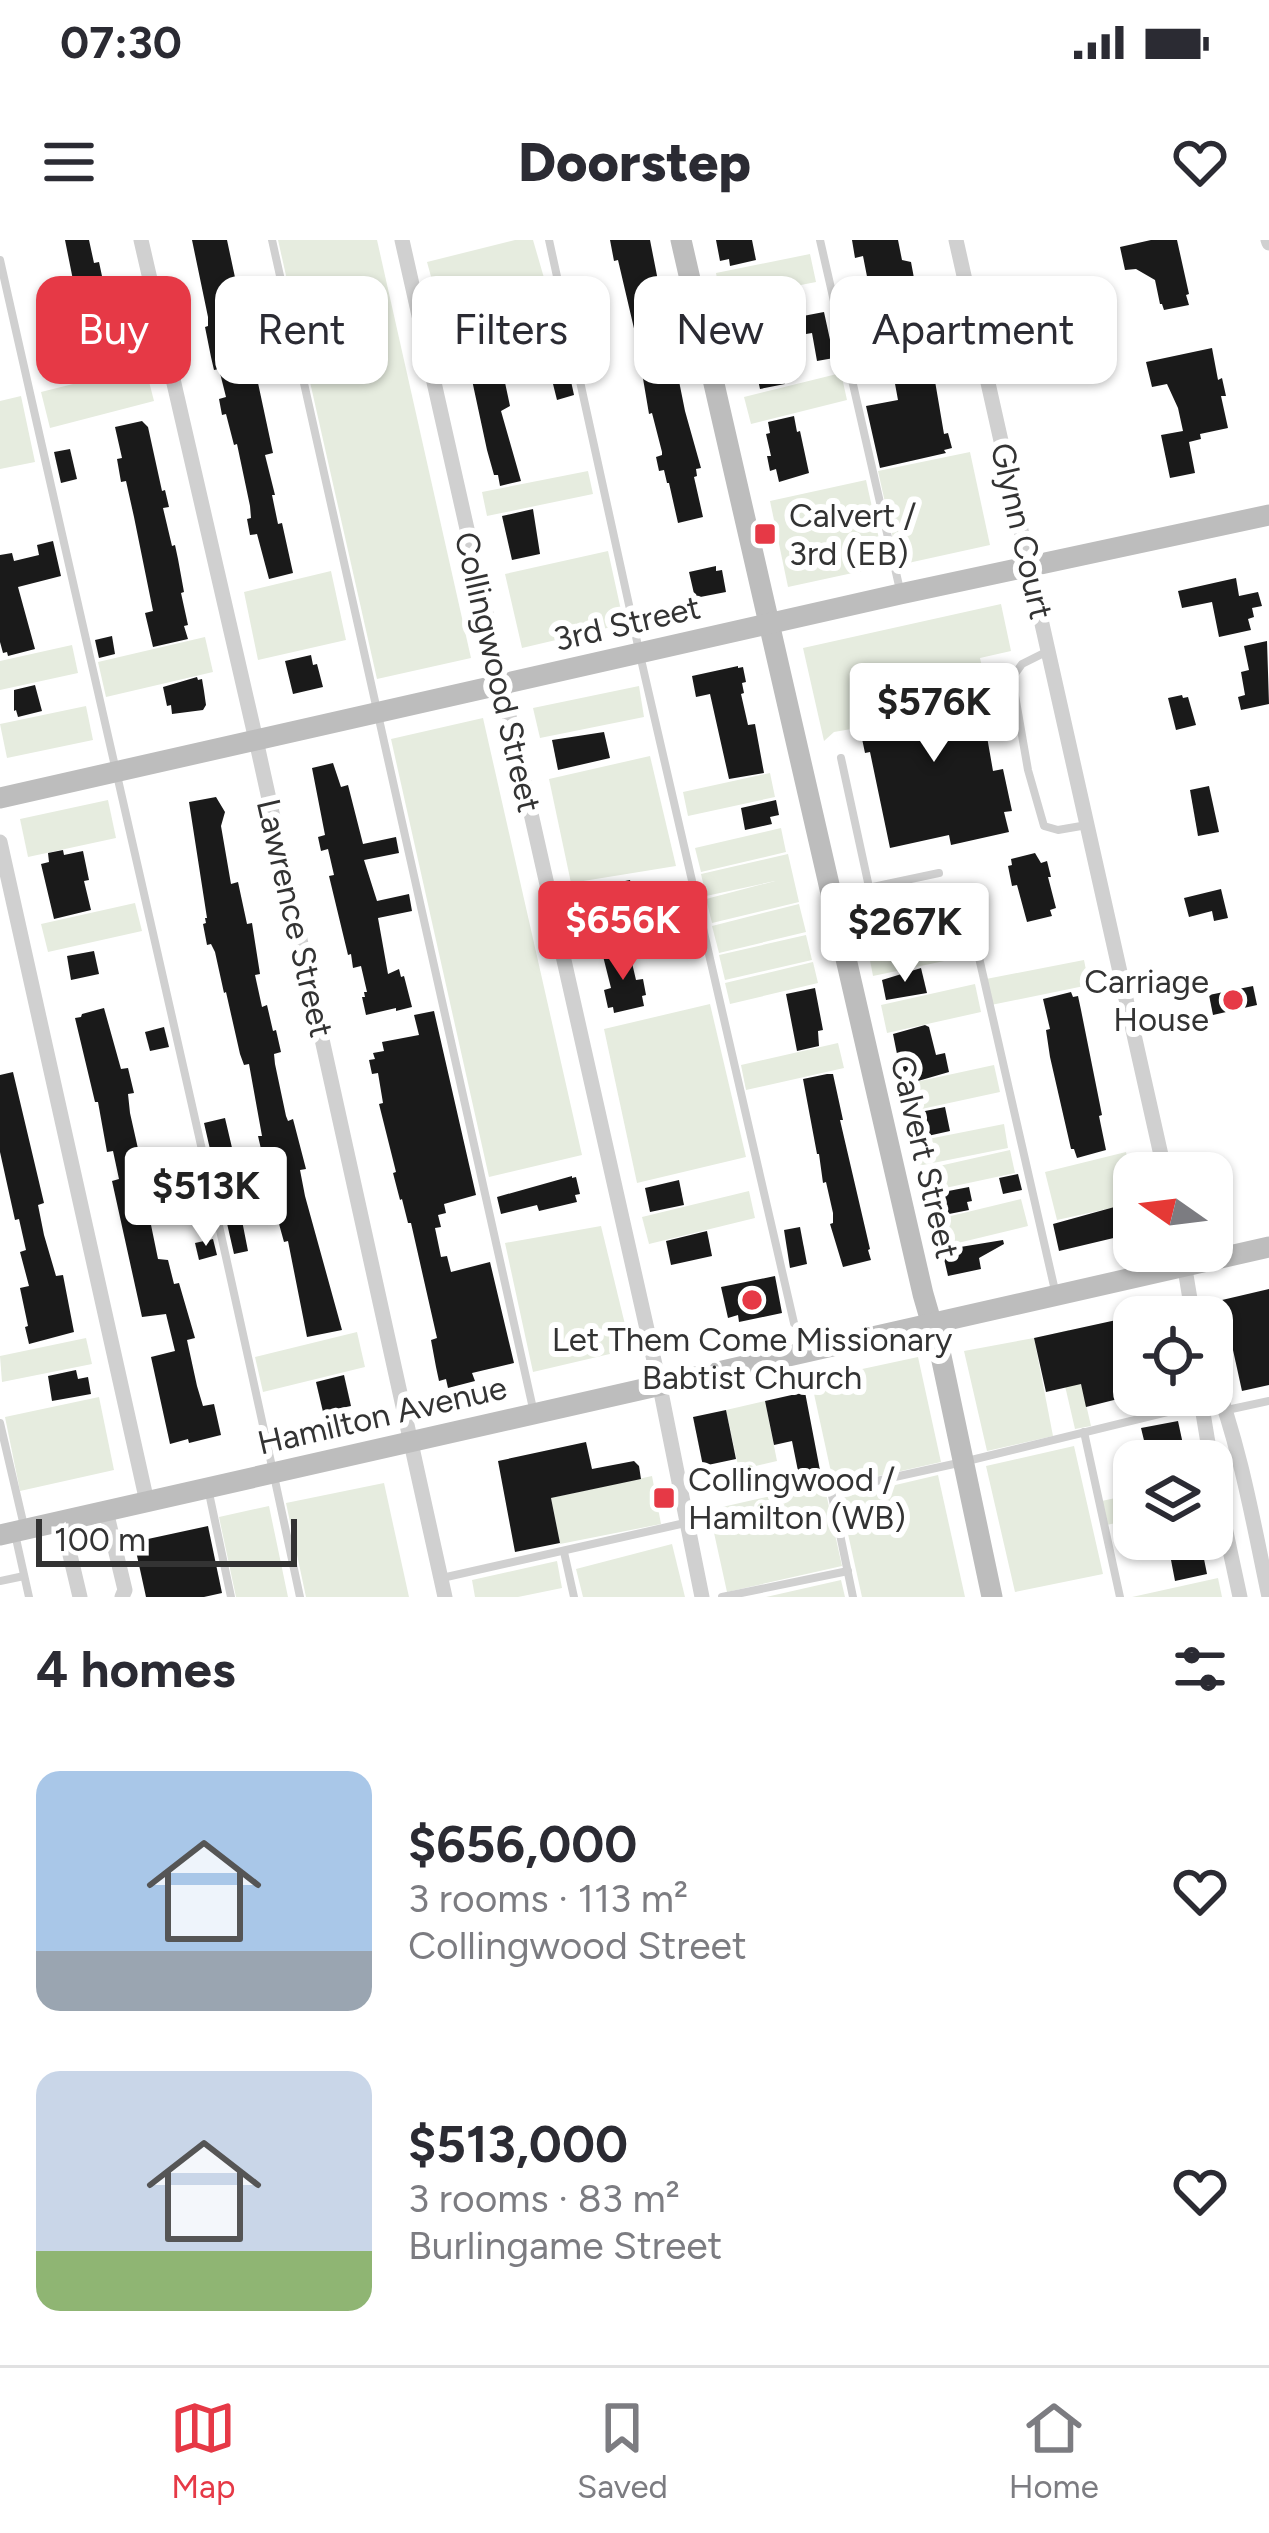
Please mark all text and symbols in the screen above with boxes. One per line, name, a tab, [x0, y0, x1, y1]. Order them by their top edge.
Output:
text: 07:30	[60, 15, 182, 69]
icon: menu	[36, 129, 102, 195]
icon: heart	[1167, 129, 1233, 195]
text: Doorstep	[518, 130, 751, 195]
chip: Buy	[36, 276, 191, 384]
chip: Rent	[215, 276, 388, 384]
chip: Filters	[412, 276, 610, 384]
chip: New	[634, 276, 806, 384]
chip: Apartment	[830, 276, 1117, 384]
street label: Glynn Court	[983, 439, 1061, 623]
place label: Calvert / 3rd (EB)	[789, 496, 916, 573]
marker: Calvert / 3rd (EB)	[752, 521, 778, 547]
street label: Collingwood Street	[447, 528, 549, 816]
street label: 3rd Street	[550, 587, 704, 659]
pin: $576K	[850, 663, 1018, 765]
text: $576K	[877, 678, 991, 725]
street label: Lawrence Street	[249, 795, 341, 1041]
pin: $656K	[539, 881, 707, 983]
pin: $267K	[821, 883, 989, 985]
text: $656K	[565, 896, 681, 943]
text: $267K	[848, 898, 962, 945]
place label: Carriage House	[1084, 962, 1209, 1039]
marker: Carriage House	[1220, 987, 1246, 1013]
street label: Calvert Street	[883, 1052, 967, 1262]
pin: $513K	[122, 1147, 290, 1249]
north arrow	[1113, 1152, 1233, 1272]
map controls	[1113, 1152, 1233, 1560]
text: $513K	[152, 1162, 260, 1209]
marker: Let Them Come Missionary Babtist Church	[739, 1287, 765, 1313]
button: locate	[1113, 1296, 1233, 1416]
place label: Let Them Come Missionary Babtist Church	[552, 1320, 953, 1397]
street label: Hamilton Avenue	[254, 1367, 510, 1463]
button: layers	[1113, 1440, 1233, 1560]
place label: Collingwood / Hamilton (WB)	[688, 1460, 906, 1537]
marker: Collingwood / Hamilton (WB)	[651, 1485, 677, 1511]
scale bar	[36, 1513, 297, 1566]
text: 100 m	[54, 1520, 146, 1559]
icon: filters	[1167, 1636, 1233, 1702]
text: 4 homes	[36, 1639, 236, 1700]
text: $656,000	[408, 1814, 637, 1875]
icon: home	[132, 1819, 276, 1963]
icon: heart	[1167, 1858, 1233, 1924]
text: 3 rooms · 113 m²	[408, 1875, 688, 1922]
text: Collingwood Street	[408, 1922, 747, 1969]
text: $513,000	[408, 2114, 628, 2175]
icon: home	[132, 2119, 276, 2263]
icon: heart	[1167, 2158, 1233, 2224]
text: 3 rooms · 83 m²	[408, 2175, 680, 2222]
text: Burlingame Street	[408, 2222, 722, 2269]
tab: Map	[170, 2395, 236, 2506]
tab: Saved	[577, 2395, 668, 2506]
tab: Home	[1009, 2395, 1099, 2506]

